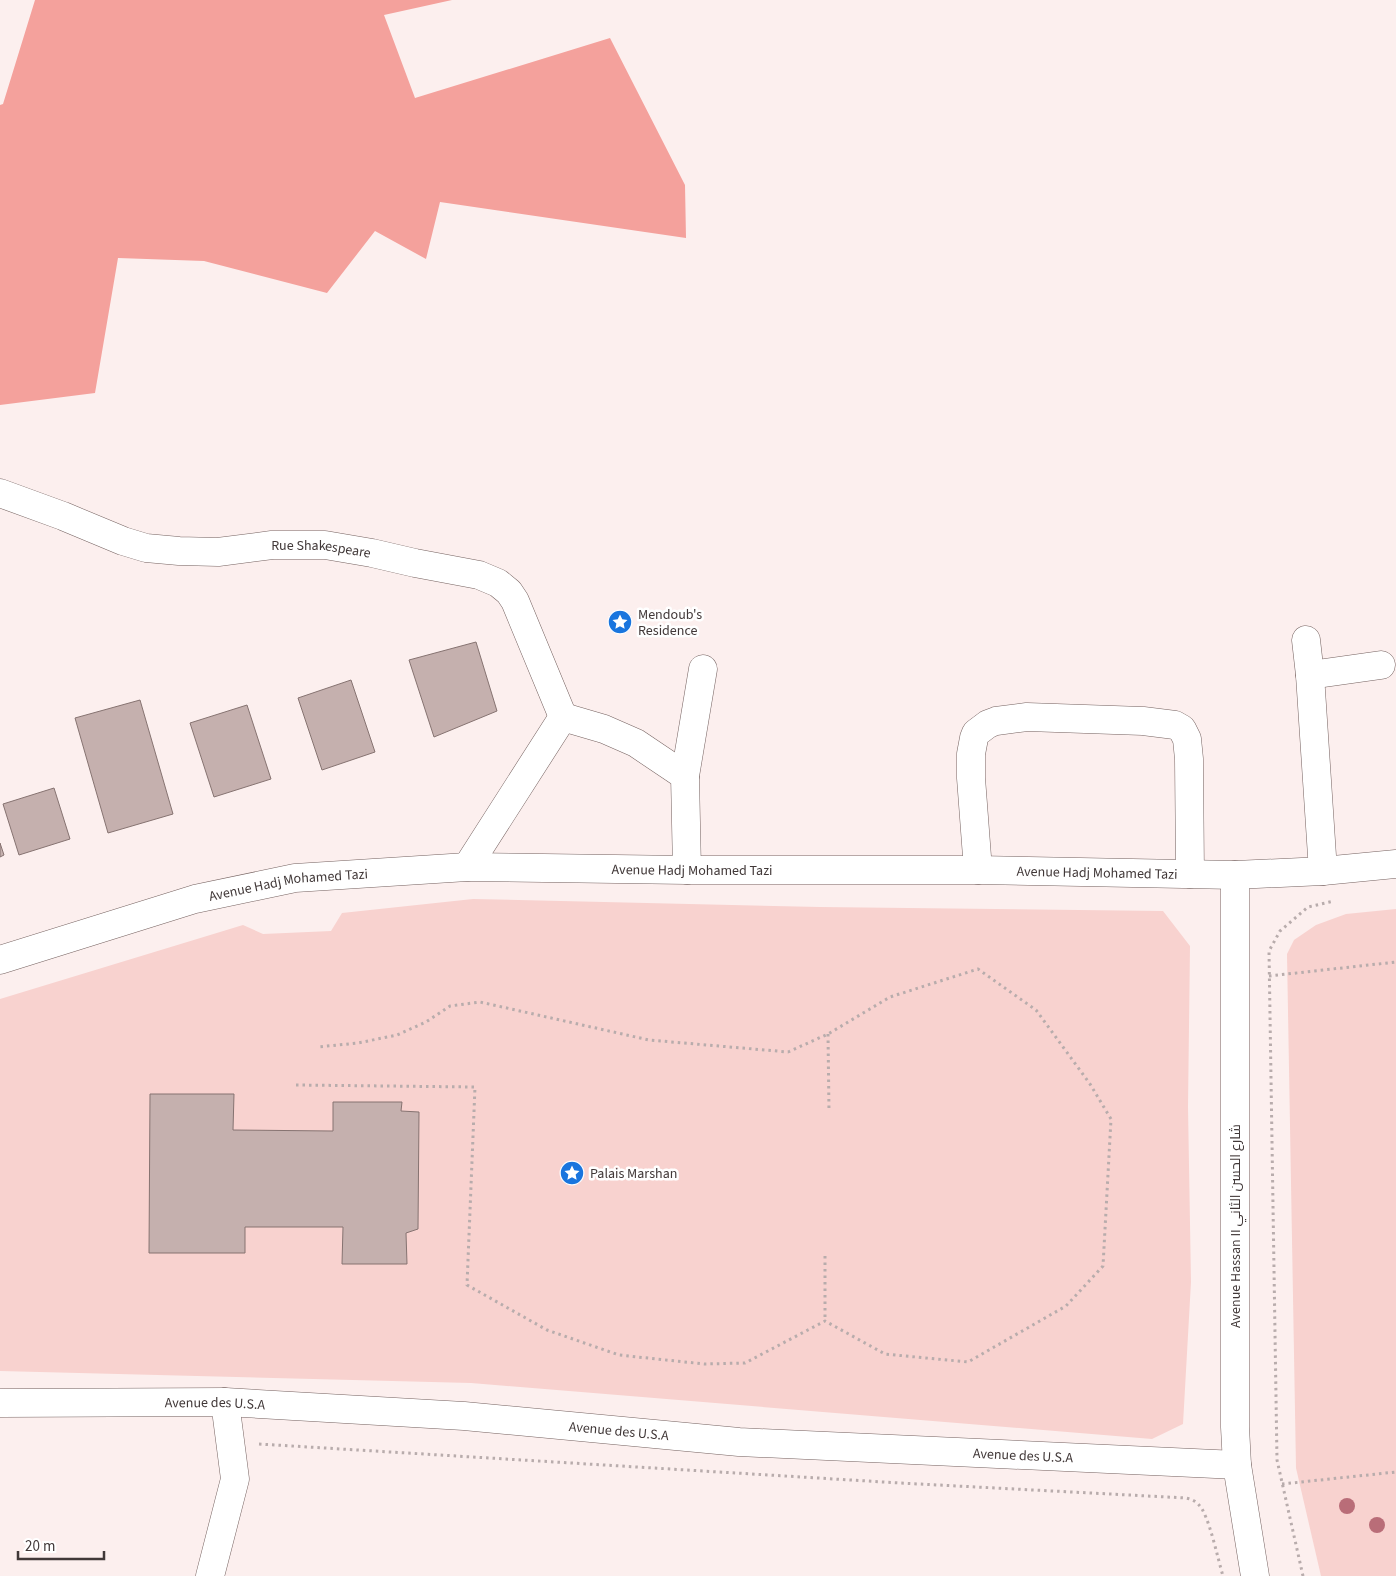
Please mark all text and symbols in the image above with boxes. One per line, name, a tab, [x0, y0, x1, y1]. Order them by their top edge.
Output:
street label: Rue Shakespeare	[271, 536, 372, 564]
place label: Mendoub's Residence	[638, 605, 702, 641]
place icon: Mendoub's Residence	[607, 609, 633, 635]
street label: Avenue Hadj Mohamed Tazi	[612, 860, 773, 881]
street label: Avenue Hadj Mohamed Tazi	[1016, 862, 1178, 885]
street label: Avenue Hadj Mohamed Tazi	[207, 864, 368, 907]
street label: Avenue Hassan II شارع الحسن الثاني	[1226, 1124, 1247, 1328]
place icon: Palais Marshan	[559, 1160, 585, 1186]
place label: Palais Marshan	[590, 1164, 677, 1184]
street label: Avenue des U.S.A	[165, 1393, 266, 1415]
street label: Avenue des U.S.A	[568, 1417, 670, 1446]
street label: Avenue des U.S.A	[972, 1444, 1074, 1468]
scale bar	[18, 1528, 104, 1560]
text: 20 m	[25, 1536, 55, 1557]

